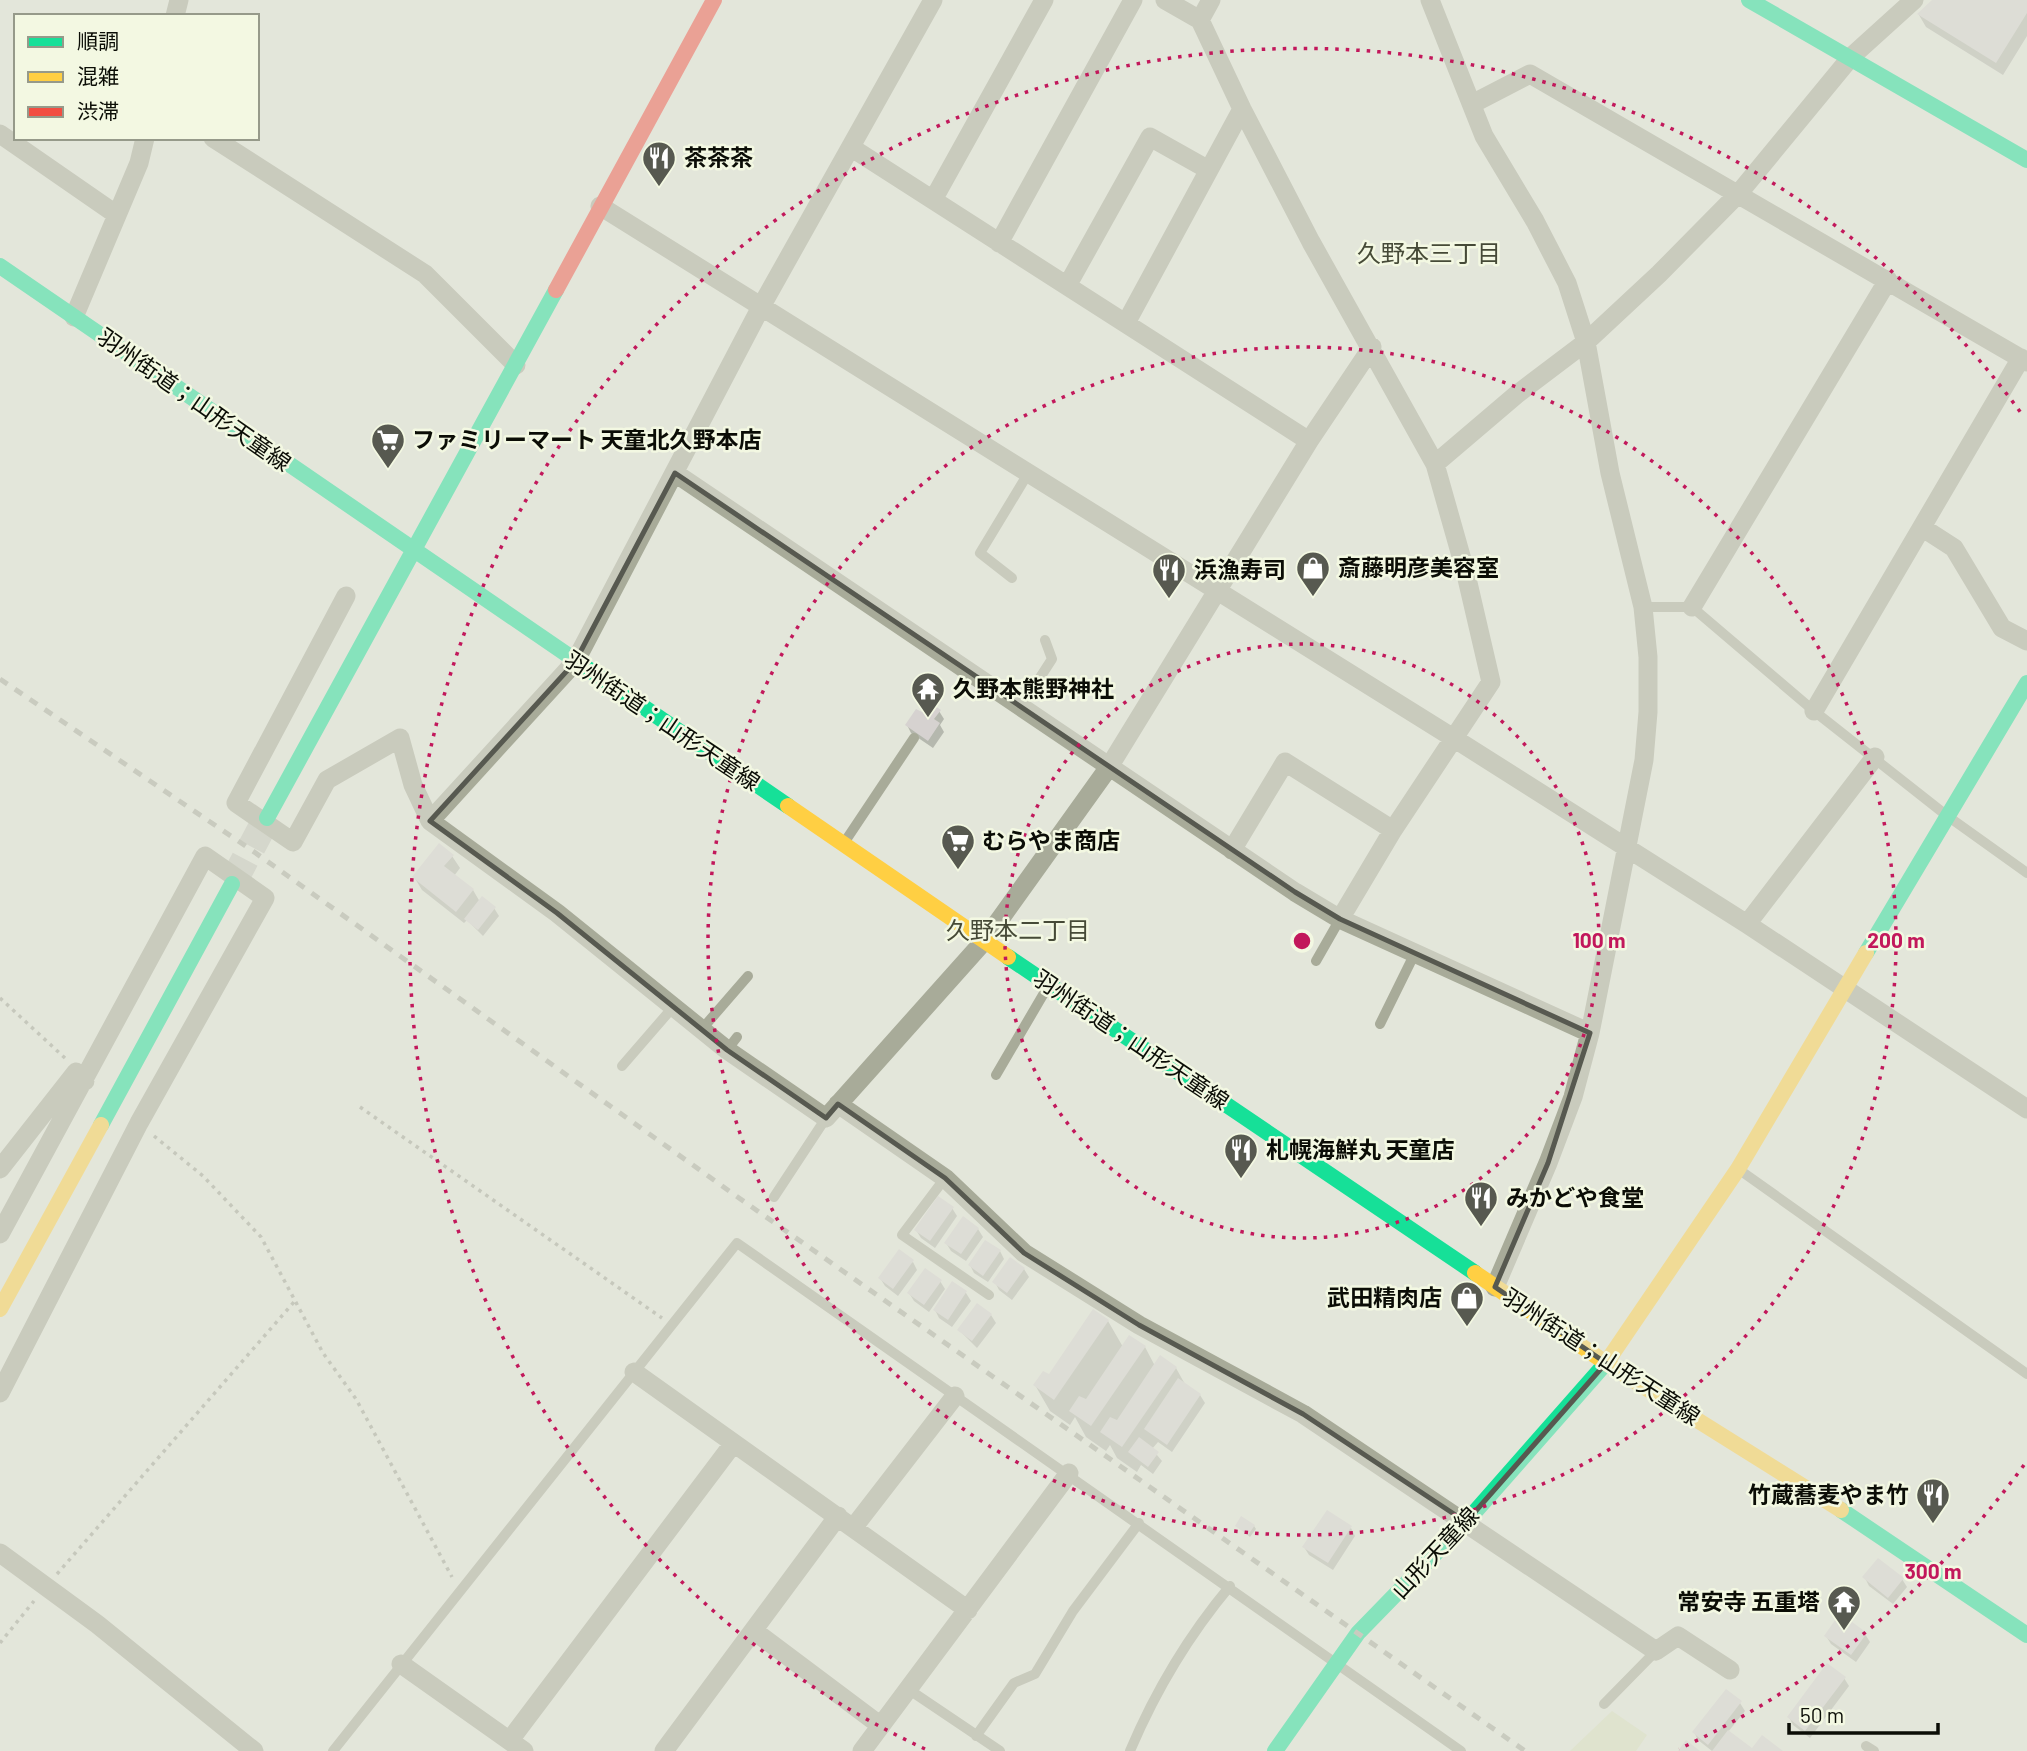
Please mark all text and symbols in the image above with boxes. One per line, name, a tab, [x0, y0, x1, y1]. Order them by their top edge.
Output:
legend	[14, 14, 259, 140]
text: 順調	[77, 28, 119, 53]
text: 混雑	[77, 63, 119, 88]
text: 渋滞	[77, 98, 119, 123]
restaurant icon: 茶茶茶	[640, 139, 678, 188]
place label: 茶茶茶	[684, 143, 753, 171]
district label: 久野本三丁目	[1357, 238, 1501, 267]
street label: 羽州街道；山形天童線	[92, 322, 297, 477]
supermarket icon: ファミリーマート 天童北久野本店	[369, 421, 407, 470]
place label: ファミリーマート 天童北久野本店	[412, 425, 762, 453]
shop icon: 斎藤明彦美容室	[1294, 549, 1332, 598]
restaurant icon: 浜漁寿司	[1150, 551, 1188, 600]
place label: 斎藤明彦美容室	[1338, 553, 1499, 581]
place label: 浜漁寿司	[1194, 555, 1286, 583]
street label: 羽州街道；山形天童線	[559, 644, 766, 796]
temple icon: 久野本熊野神社	[909, 670, 947, 719]
place label: 久野本熊野神社	[953, 674, 1114, 702]
supermarket icon: むらやま商店	[939, 822, 977, 871]
place label: むらやま商店	[982, 826, 1120, 854]
district label: 久野本二丁目	[946, 915, 1090, 944]
text: 100 m	[1572, 927, 1626, 952]
text: 200 m	[1867, 927, 1925, 952]
centre of rings	[1290, 929, 1314, 953]
street label: 羽州街道；山形天童線	[1028, 963, 1235, 1115]
restaurant icon: 札幌海鮮丸 天童店	[1222, 1131, 1260, 1180]
place label: 札幌海鮮丸 天童店	[1266, 1135, 1455, 1163]
restaurant icon: みかどや食堂	[1462, 1179, 1500, 1228]
place label: みかどや食堂	[1506, 1183, 1644, 1211]
shop icon: 武田精肉店	[1448, 1279, 1486, 1328]
street label: 羽州街道；山形天童線	[1497, 1282, 1706, 1431]
place label: 武田精肉店	[1327, 1283, 1442, 1311]
restaurant icon: 竹蔵蕎麦やま竹	[1914, 1476, 1952, 1525]
place label: 竹蔵蕎麦やま竹	[1748, 1480, 1909, 1508]
street label: 山形天童線	[1385, 1501, 1484, 1604]
text: 300 m	[1904, 1558, 1962, 1583]
temple icon: 常安寺 五重塔	[1825, 1583, 1863, 1632]
place label: 常安寺 五重塔	[1677, 1587, 1820, 1615]
scale bar	[1789, 1692, 1938, 1736]
text: 50 m	[1800, 1702, 1844, 1727]

